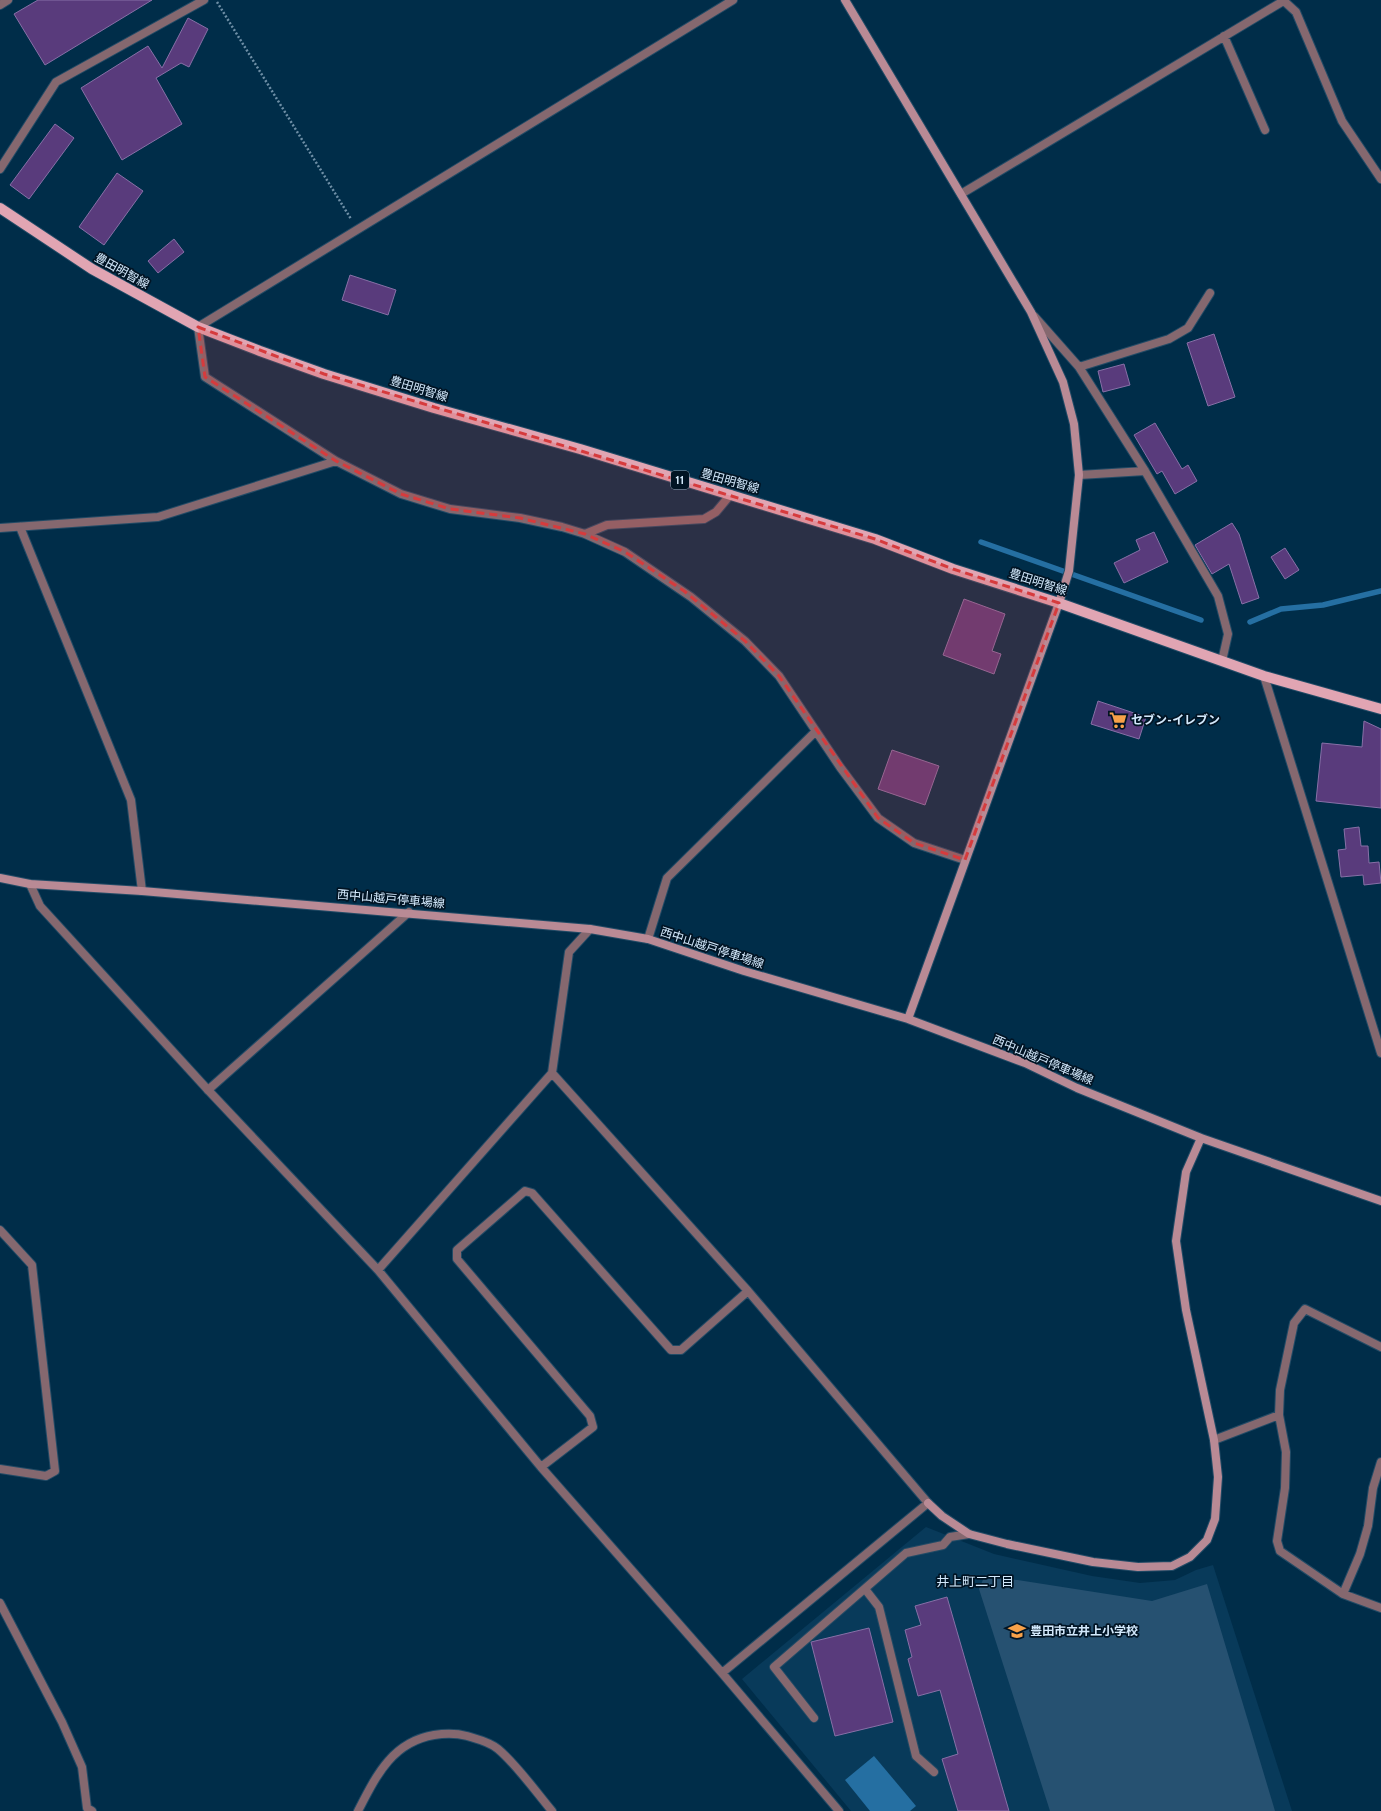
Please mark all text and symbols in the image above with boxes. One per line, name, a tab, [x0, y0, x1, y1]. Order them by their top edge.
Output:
street label: 豊田明智線	[91, 250, 152, 293]
street label: 豊田明智線	[388, 374, 450, 406]
street label: 豊田明智線	[699, 466, 761, 498]
road number: 11	[671, 471, 689, 489]
street label: 豊田明智線	[1007, 566, 1069, 600]
supermarket icon: セブン-イレブン	[1108, 710, 1128, 730]
place label: セブン-イレブン	[1131, 713, 1220, 729]
street label: 西中山越戸停車場線	[336, 887, 445, 913]
street label: 西中山越戸停車場線	[658, 925, 766, 973]
street label: 西中山越戸停車場線	[990, 1032, 1095, 1089]
district label: 井上町二丁目	[936, 1575, 1014, 1591]
school or university icon: 豊田市立井上小学校	[1007, 1621, 1027, 1641]
place label: 豊田市立井上小学校	[1030, 1624, 1138, 1640]

